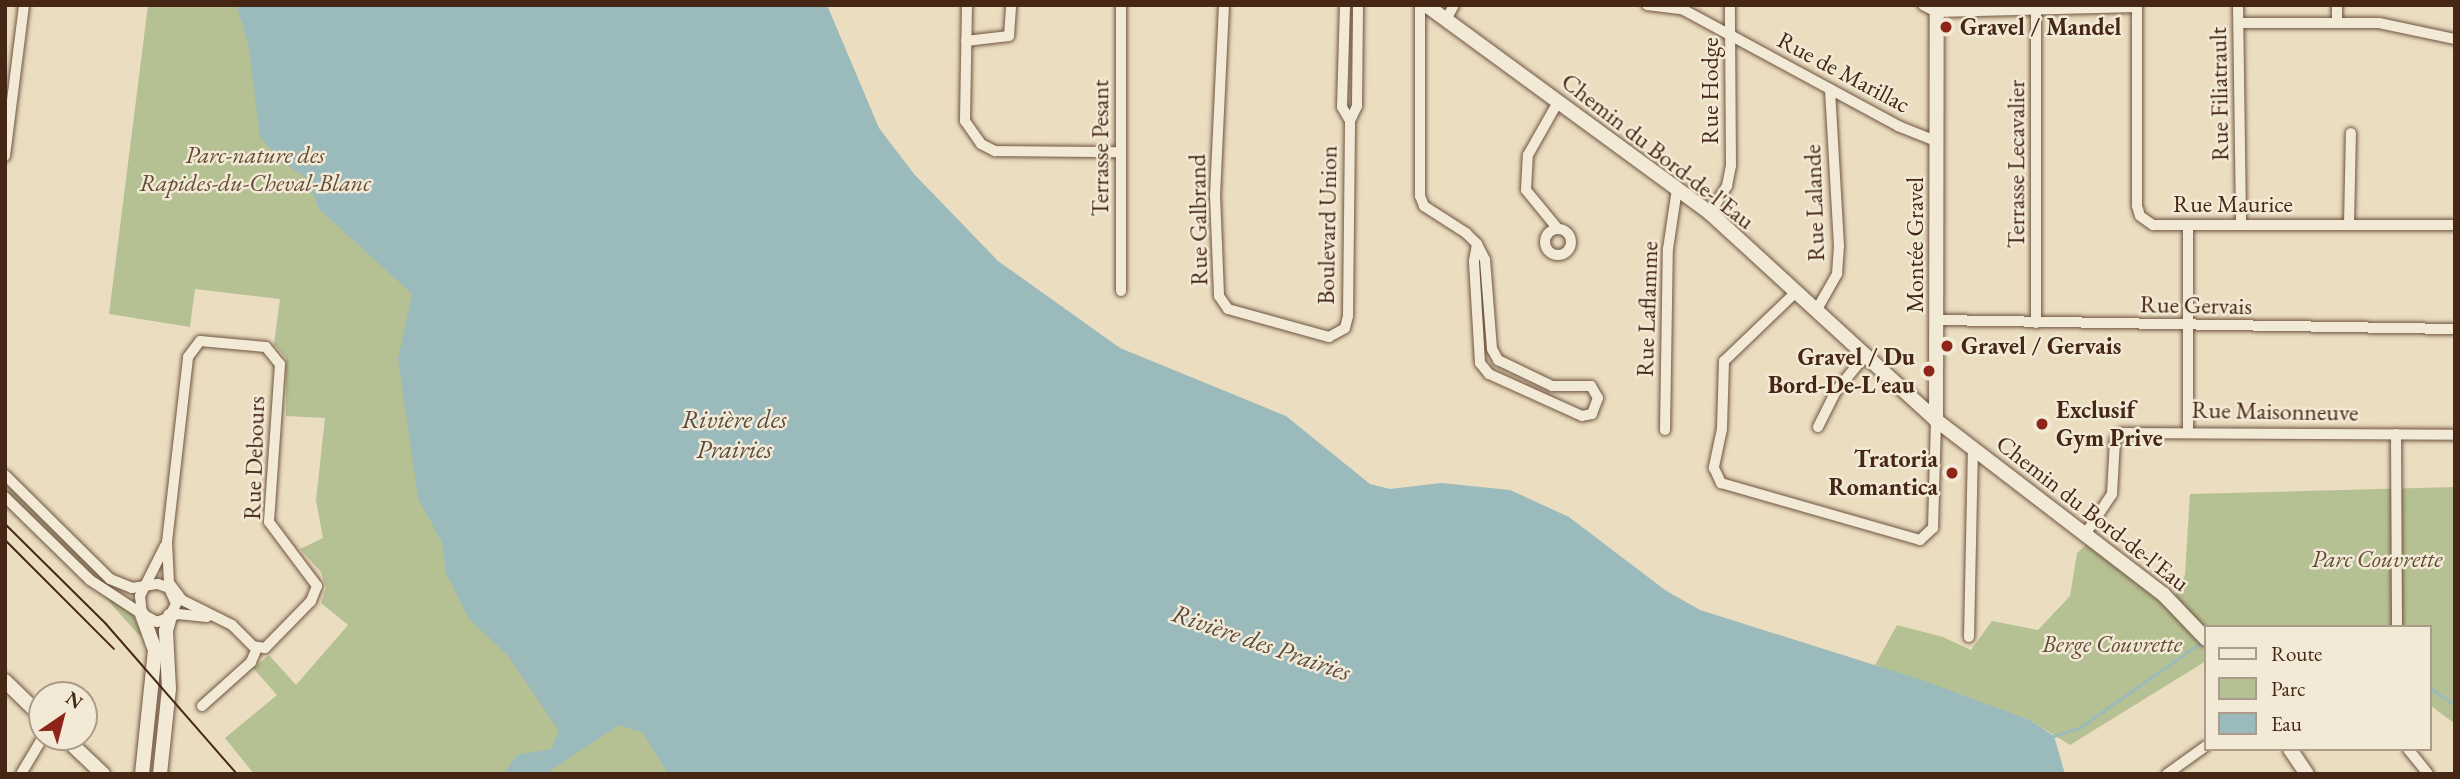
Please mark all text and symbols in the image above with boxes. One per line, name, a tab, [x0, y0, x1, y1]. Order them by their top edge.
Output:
place label: Gravel / Mandel	[1960, 13, 2121, 41]
marker: Gravel / Mandel	[1938, 19, 1954, 35]
street label: Rue de Marillac	[1773, 25, 1915, 119]
street label: Rue Filiatrault	[2203, 27, 2235, 161]
street label: Rue Hodge	[1696, 37, 1724, 145]
street label: Chemin du Bord-de-l'Eau	[1556, 67, 1760, 235]
street label: Terrasse Pesant	[1086, 79, 1114, 217]
street label: Terrasse Lecavalier	[2002, 80, 2030, 248]
park label: Parc-nature des Rapides-du-Cheval-Blanc	[139, 141, 371, 197]
street label: Rue Lalande	[1798, 144, 1830, 262]
street label: Boulevard Union	[1311, 145, 1343, 305]
street label: Rue Galbrand	[1182, 154, 1214, 286]
street label: Montée Gravel	[1901, 177, 1929, 313]
street label: Rue Maurice	[2173, 190, 2293, 218]
street label: Rue Laflamme	[1630, 241, 1664, 377]
street label: Rue Gervais	[2140, 290, 2252, 320]
place label: Gravel / Gervais	[1961, 332, 2121, 360]
marker: Gravel / Gervais	[1939, 338, 1955, 354]
place label: Gravel / Du Bord-De-L'eau	[1768, 343, 1915, 399]
marker: Gravel / Du Bord-De-L'eau	[1921, 363, 1937, 379]
street label: Rue Maisonneuve	[2191, 395, 2359, 427]
street label: Rue Debours	[237, 396, 271, 520]
place label: Exclusif Gym Prive	[2056, 396, 2163, 452]
water label: Rivière des Prairies	[681, 404, 787, 466]
marker: Exclusif Gym Prive	[2034, 416, 2050, 432]
street label: Chemin du Bord-de-l'Eau	[1991, 429, 2195, 597]
place label: Tratoria Romantica	[1829, 445, 1938, 501]
marker: Tratoria Romantica	[1944, 465, 1960, 481]
park label: Parc Couvrette	[2311, 545, 2443, 573]
water label: Rivière des Prairies	[1168, 598, 1354, 688]
legend	[2204, 625, 2432, 751]
park label: Berge Couvrette	[2042, 630, 2182, 658]
text: Route	[2271, 640, 2322, 667]
text: Parc	[2271, 675, 2305, 702]
north arrow	[28, 681, 98, 751]
text: N	[61, 685, 88, 715]
text: Eau	[2271, 710, 2302, 737]

